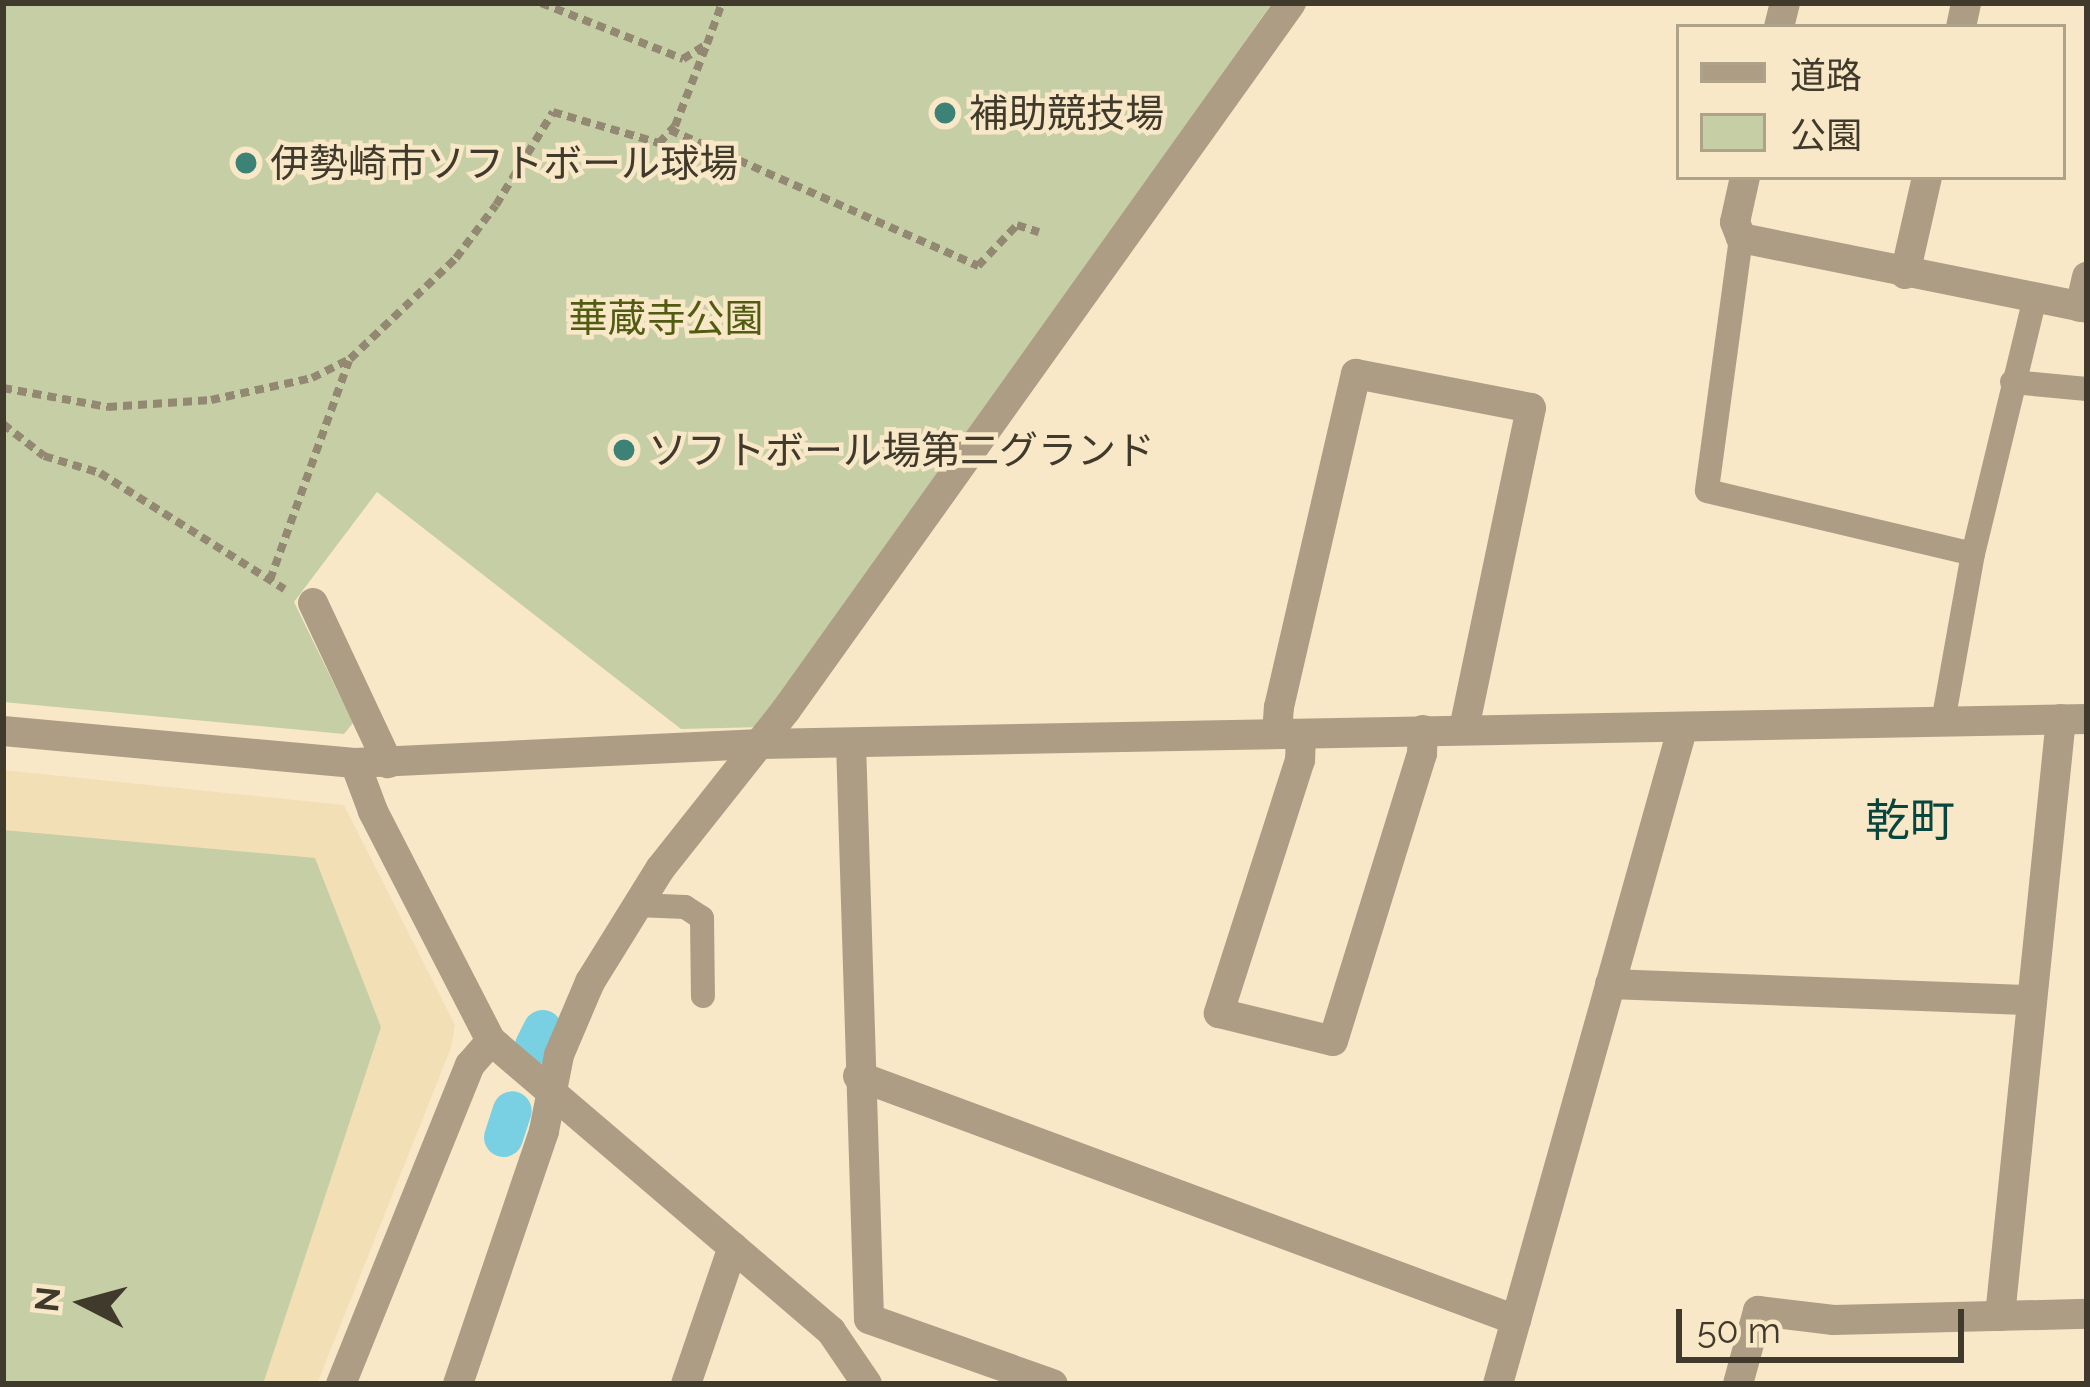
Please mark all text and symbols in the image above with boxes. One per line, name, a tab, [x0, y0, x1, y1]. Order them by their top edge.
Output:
legend	[1676, 24, 2066, 180]
text: 道路	[1790, 54, 1862, 96]
place label: 補助競技場	[969, 90, 1164, 136]
marker: 補助競技場	[932, 100, 958, 126]
text: 公園	[1790, 114, 1862, 156]
place label: 伊勢崎市ソフトボール球場	[270, 140, 738, 186]
marker: 伊勢崎市ソフトボール球場	[233, 150, 259, 176]
park label: 華蔵寺公園	[569, 295, 763, 341]
place label: ソフトボール場第二グランド	[648, 427, 1155, 473]
marker: ソフトボール場第二グランド	[611, 437, 637, 463]
district label: 乾町	[1865, 794, 1955, 848]
north arrow	[24, 1243, 144, 1363]
text: N	[27, 1285, 68, 1314]
scale bar	[1682, 1285, 1970, 1359]
text: 50 m	[1697, 1309, 1781, 1351]

